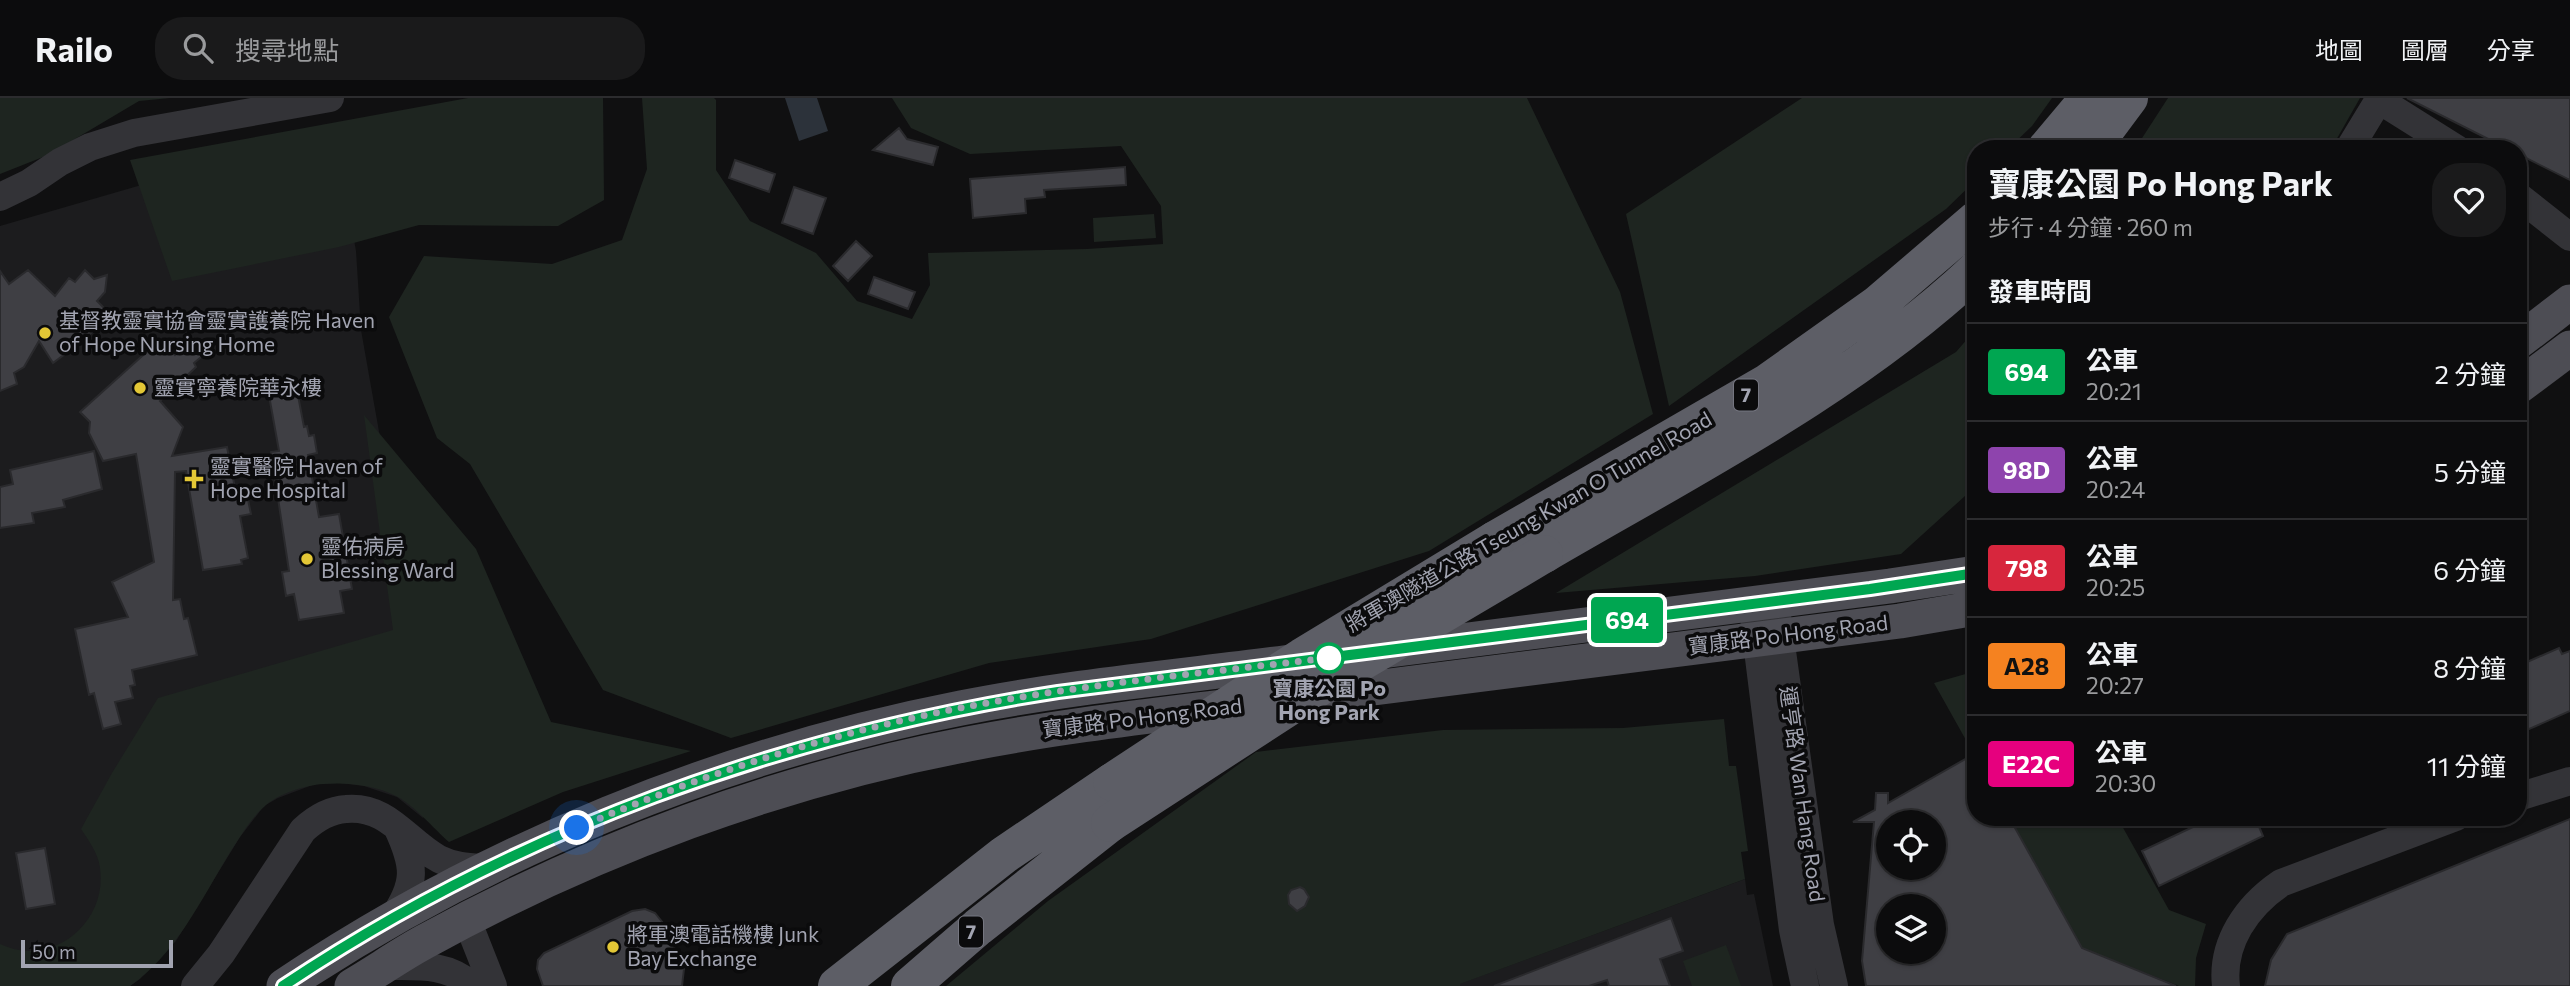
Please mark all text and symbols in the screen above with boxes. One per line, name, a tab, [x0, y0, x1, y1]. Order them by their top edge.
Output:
search box	[155, 17, 645, 80]
text: Railo	[35, 28, 113, 69]
icon: search	[179, 29, 217, 67]
text: 搜尋地點	[235, 34, 339, 65]
text: 地圖	[2315, 35, 2363, 64]
text: 圖層	[2401, 35, 2449, 64]
text: 分享	[2487, 35, 2535, 64]
text: 寶康公園 Po Hong Park	[1988, 162, 2333, 203]
button: heart	[2432, 163, 2506, 237]
text: 步行 · 4 分鐘 · 260 m	[1988, 213, 2193, 241]
text: 發車時間	[1988, 275, 2092, 306]
place label: 基督教靈實協會靈實護養院 Haven of Hope Nursing Home	[59, 307, 375, 356]
marker: 基督教靈實協會靈實護養院 Haven of Hope Nursing Home	[37, 325, 53, 341]
text: 公車	[2086, 344, 2138, 375]
text: 694	[2005, 357, 2048, 386]
text: 2 分鐘	[2435, 358, 2506, 389]
place label: 靈實寧養院華永樓	[154, 374, 322, 399]
text: 20:21	[2086, 377, 2142, 405]
marker: 靈實寧養院華永樓	[132, 380, 148, 396]
road number: 7	[1734, 380, 1758, 410]
street label: 將軍澳隧道公路 Tseung Kwan O Tunnel Road	[1341, 405, 1715, 636]
text: 公車	[2086, 442, 2138, 473]
place label: 靈實醫院 Haven of Hope Hospital	[210, 453, 383, 502]
text: 98D	[2003, 455, 2050, 484]
text: 5 分鐘	[2434, 456, 2506, 487]
marker: 靈實醫院 Haven of Hope Hospital	[184, 469, 204, 489]
text: 20:24	[2086, 475, 2145, 503]
place label: 靈佑病房 Blessing Ward	[321, 533, 454, 582]
text: 公車	[2086, 540, 2138, 571]
marker: 靈佑病房 Blessing Ward	[299, 551, 315, 567]
text: 798	[2005, 553, 2048, 582]
text: 6 分鐘	[2433, 554, 2506, 585]
text: 20:25	[2086, 573, 2145, 601]
line badge: 694	[1587, 597, 1667, 643]
text: 694	[1605, 605, 1649, 634]
street label: 寶康路 Po Hong Road	[1686, 609, 1889, 658]
text: 公車	[2086, 638, 2138, 669]
marker: 寶康公園 Po Hong Park	[1314, 643, 1344, 673]
text: A28	[2004, 651, 2049, 680]
text: 8 分鐘	[2433, 652, 2506, 683]
text: 20:27	[2086, 671, 2144, 699]
place label: 寶康公園 Po Hong Park	[1272, 675, 1386, 724]
street label: 運亨路 Wan Hang Road	[1776, 684, 1831, 903]
street label: 寶康路 Po Hong Road	[1040, 692, 1243, 741]
text: 公車	[2095, 736, 2147, 767]
text: E22C	[2002, 749, 2060, 778]
text: 11 分鐘	[2427, 750, 2506, 781]
text: 20:30	[2095, 769, 2156, 797]
your location	[559, 810, 594, 845]
map controls	[1876, 810, 1946, 964]
button: locate	[1876, 810, 1946, 880]
button: layers	[1876, 894, 1946, 964]
road number: 7	[959, 916, 983, 947]
place label: 將軍澳電話機樓 Junk Bay Exchange	[627, 921, 819, 970]
scale bar	[21, 937, 173, 969]
marker: 將軍澳電話機樓 Junk Bay Exchange	[605, 939, 621, 955]
text: 50 m	[32, 940, 76, 963]

